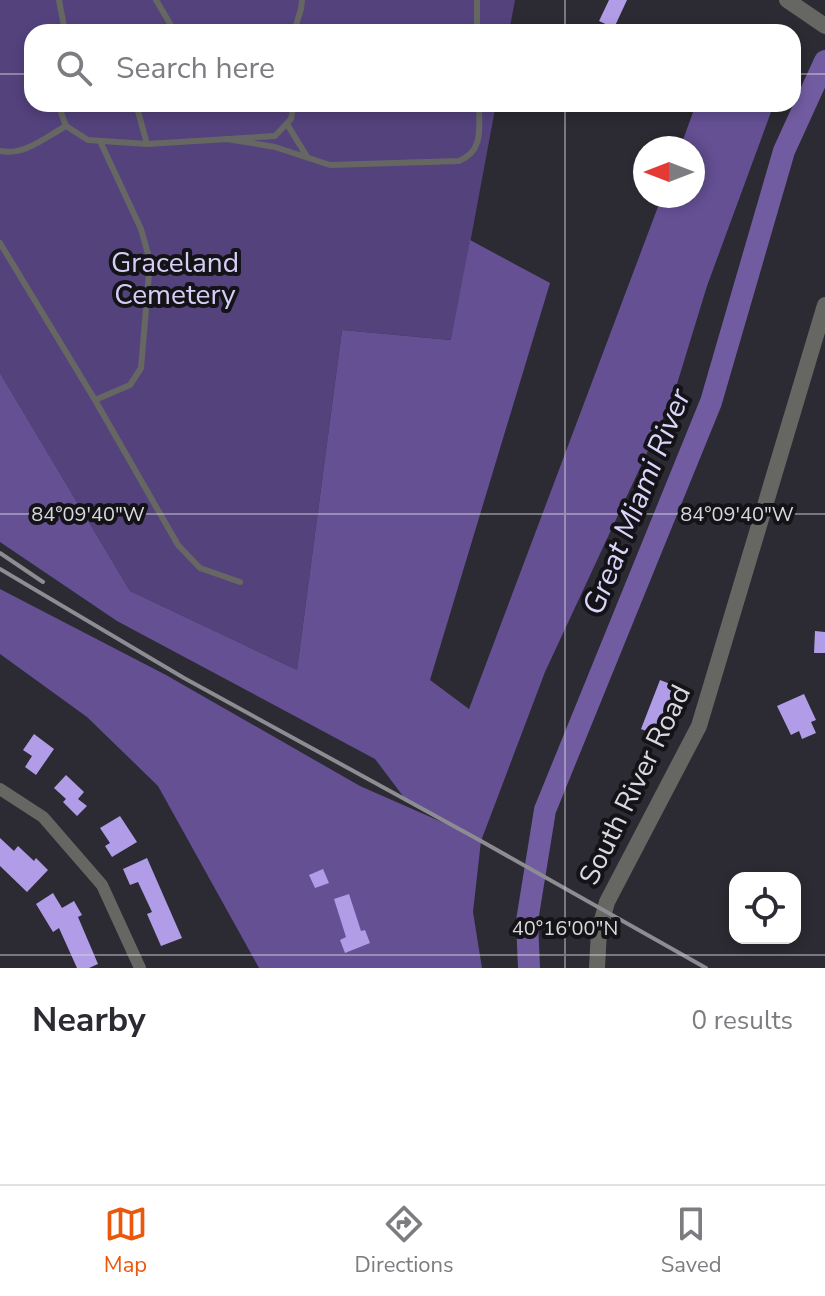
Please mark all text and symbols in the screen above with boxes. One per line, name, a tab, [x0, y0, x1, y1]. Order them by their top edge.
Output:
search box	[24, 24, 801, 112]
icon: search	[52, 46, 96, 90]
text: Search here	[116, 48, 275, 89]
north arrow	[633, 136, 705, 208]
park label: Graceland Cemetery	[111, 244, 239, 314]
water label: Great Miami River	[573, 382, 701, 621]
text: 84°09'40"W	[31, 501, 145, 528]
text: 84°09'40"W	[680, 501, 794, 528]
street label: South River Road	[570, 679, 700, 891]
map controls	[729, 872, 801, 944]
button: locate	[729, 872, 801, 944]
text: 40°16'00"N	[512, 915, 618, 942]
text: Nearby	[32, 997, 146, 1043]
text: 0 results	[692, 1003, 793, 1038]
tab: Map	[104, 1202, 148, 1280]
tab: Directions	[355, 1202, 454, 1280]
tab: Saved	[661, 1202, 721, 1280]

